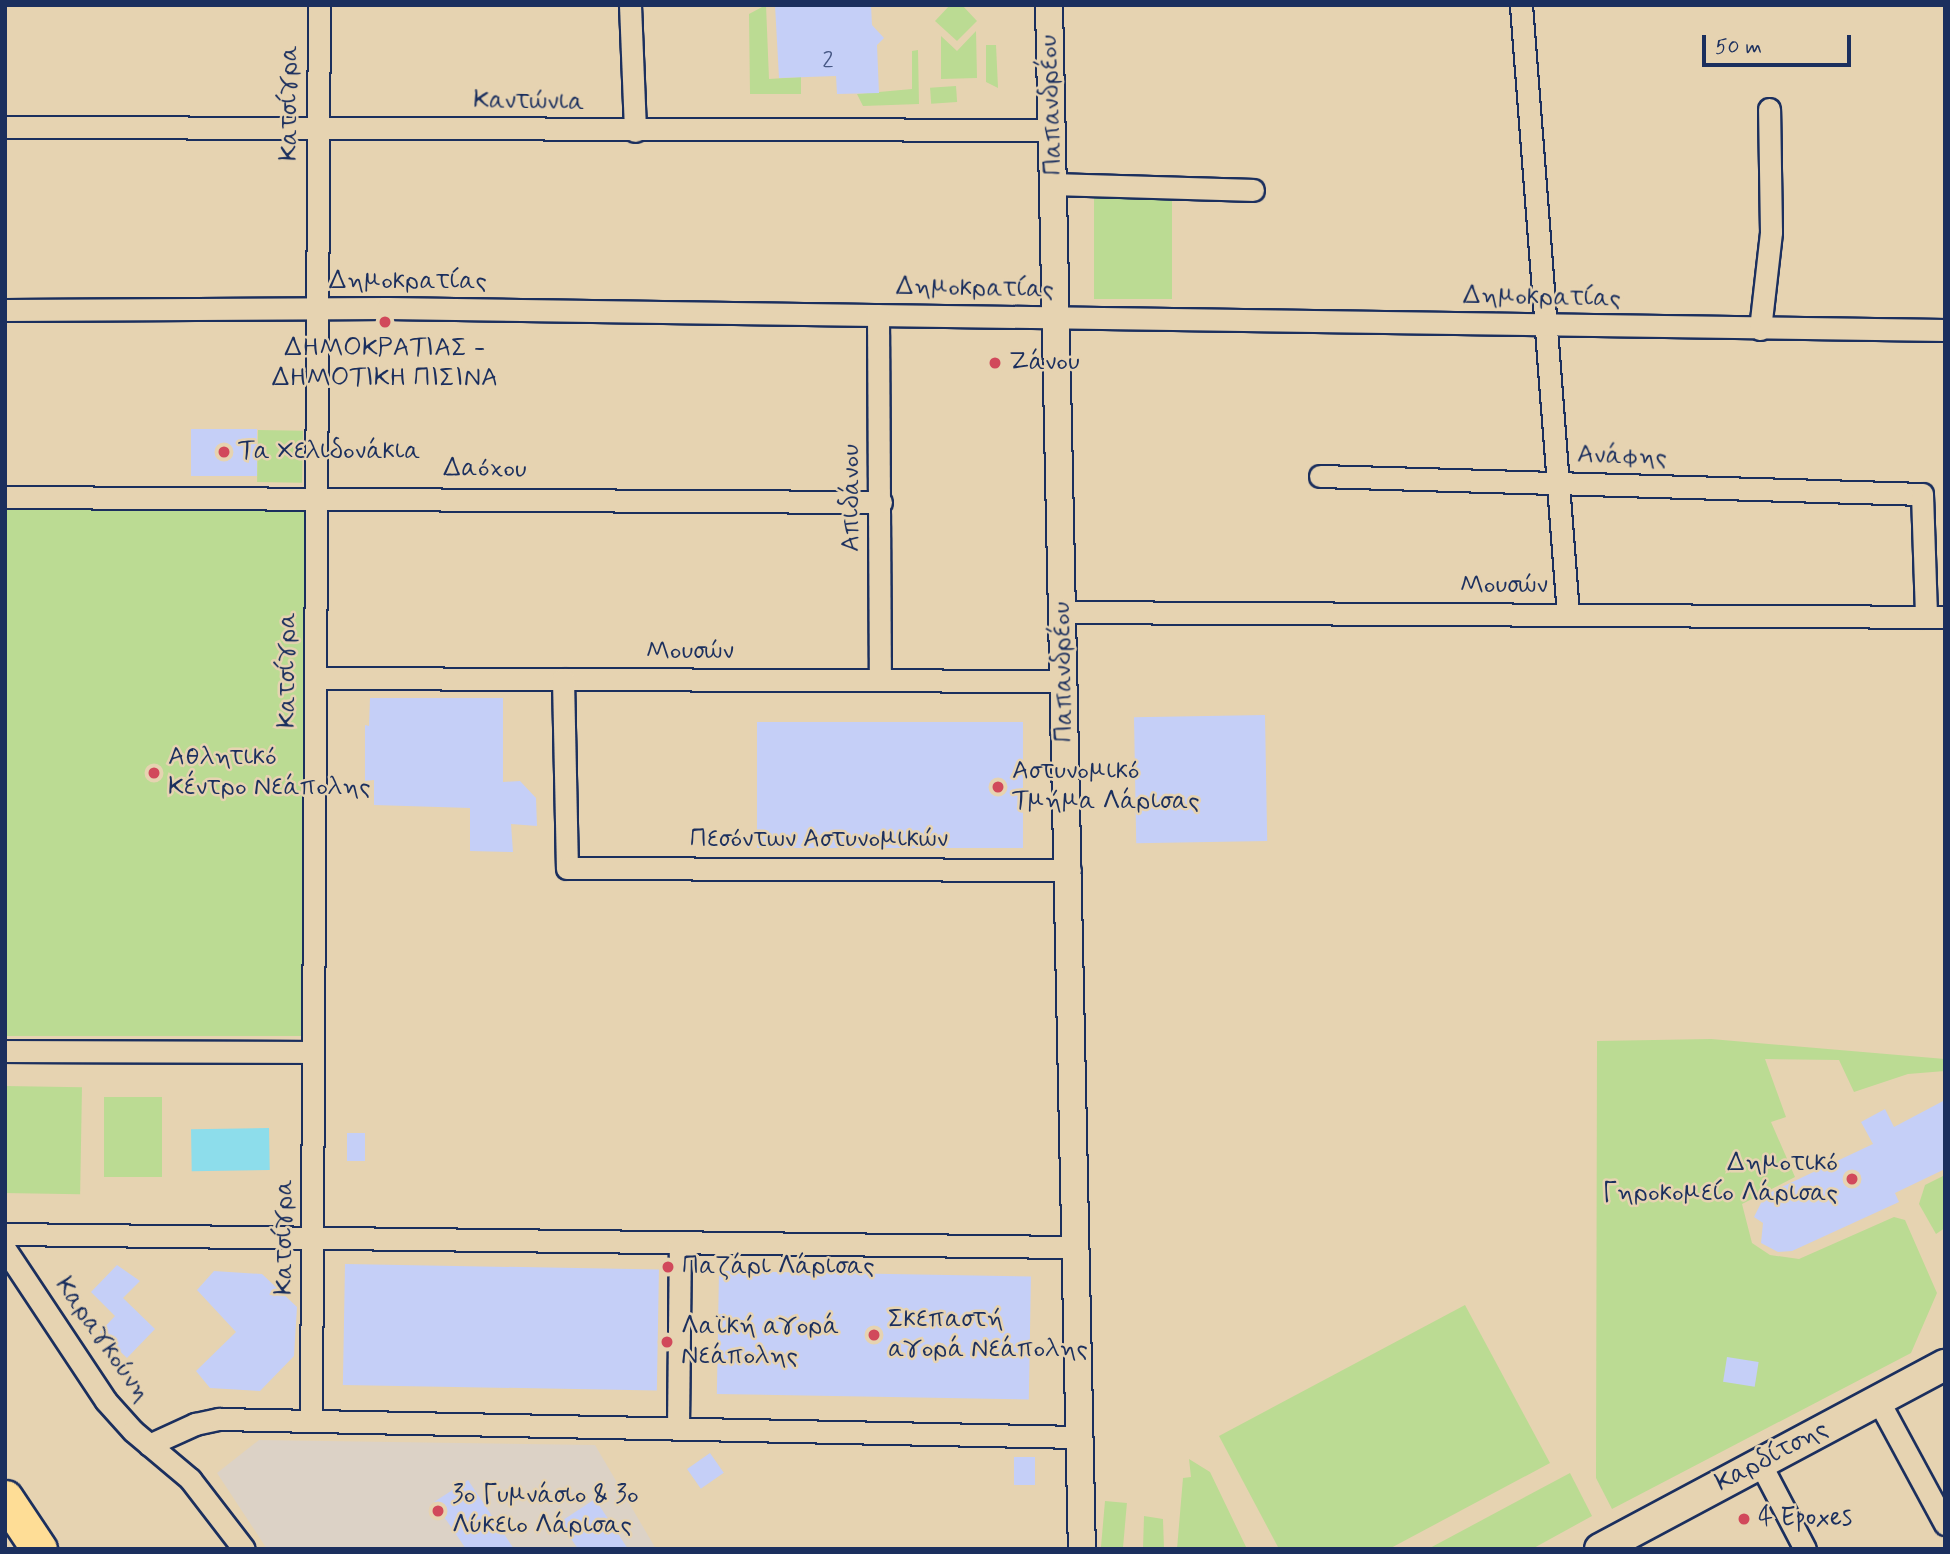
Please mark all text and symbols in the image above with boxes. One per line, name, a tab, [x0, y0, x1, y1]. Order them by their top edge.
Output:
scale bar	[1705, 21, 1854, 65]
text: 50 m	[1715, 33, 1762, 61]
street label: Παπανδρέου	[1034, 34, 1070, 176]
street label: Κατσίγρα	[274, 45, 306, 161]
house number: 2	[822, 47, 834, 75]
street label: Καντώνια	[473, 85, 585, 119]
street label: Δημοκρατίας	[329, 266, 487, 298]
street label: Δημοκρατίας	[896, 272, 1054, 306]
street label: Δημοκρατίας	[1463, 281, 1621, 315]
marker: ΔΗΜΟΚΡΑΤΙΑΣ - ΔΗΜΟΤΙΚΗ ΠΙΣΙΝΑ	[377, 314, 393, 330]
place label: ΔΗΜΟΚΡΑΤΙΑΣ - ΔΗΜΟΤΙΚΗ ΠΙΣΙΝΑ	[272, 333, 498, 394]
place label: Ζάνου	[1009, 347, 1080, 379]
marker: Ζάνου	[987, 355, 1003, 371]
place label: Τα Χελιδονάκια	[238, 436, 421, 468]
street label: Ανάφης	[1577, 440, 1667, 474]
marker: Τα Χελιδονάκια	[216, 444, 232, 460]
street label: Απιδάνου	[836, 444, 868, 552]
street label: Δαόχου	[443, 454, 527, 486]
street label: Μουσών	[1460, 570, 1548, 602]
street label: Παπανδρέου	[1047, 601, 1081, 743]
street label: Κατσίγρα	[272, 612, 304, 728]
street label: Μουσών	[646, 636, 734, 668]
place label: Αθλητικό Κέντρο Νεάπολης	[168, 742, 371, 804]
place label: Αστυνομικό Τμήμα Λάρισας	[1012, 756, 1200, 818]
marker: Αθλητικό Κέντρο Νεάπολης	[146, 765, 162, 781]
marker: Αστυνομικό Τμήμα Λάρισας	[990, 779, 1006, 795]
street label: Πεσόντων Αστυνομικών	[690, 824, 948, 856]
place label: Δημοτικό Γηροκομείο Λάρισας	[1602, 1148, 1838, 1210]
marker: Δημοτικό Γηροκομείο Λάρισας	[1844, 1171, 1860, 1187]
street label: Κατσίγρα	[269, 1179, 301, 1295]
place label: Παζάρι Λάρισας	[682, 1251, 875, 1283]
marker: Παζάρι Λάρισας	[660, 1259, 676, 1275]
street label: Καραγκούνη	[47, 1271, 157, 1409]
place label: Σκεπαστή αγορά Νεάπολης	[888, 1304, 1088, 1366]
place label: Λαϊκή αγορά Νεάπολης	[681, 1311, 839, 1372]
marker: Σκεπαστή αγορά Νεάπολης	[866, 1327, 882, 1343]
marker: Λαϊκή αγορά Νεάπολης	[659, 1334, 675, 1350]
street label: Καρδίτσης	[1710, 1414, 1834, 1500]
place label: 3ο Γυμνάσιο & 3ο Λύκειο Λάρισας	[452, 1480, 639, 1542]
marker: 3ο Γυμνάσιο & 3ο Λύκειο Λάρισας	[430, 1503, 446, 1519]
place label: 4 Epoxes	[1758, 1503, 1852, 1535]
marker: 4 Epoxes	[1736, 1511, 1752, 1527]

